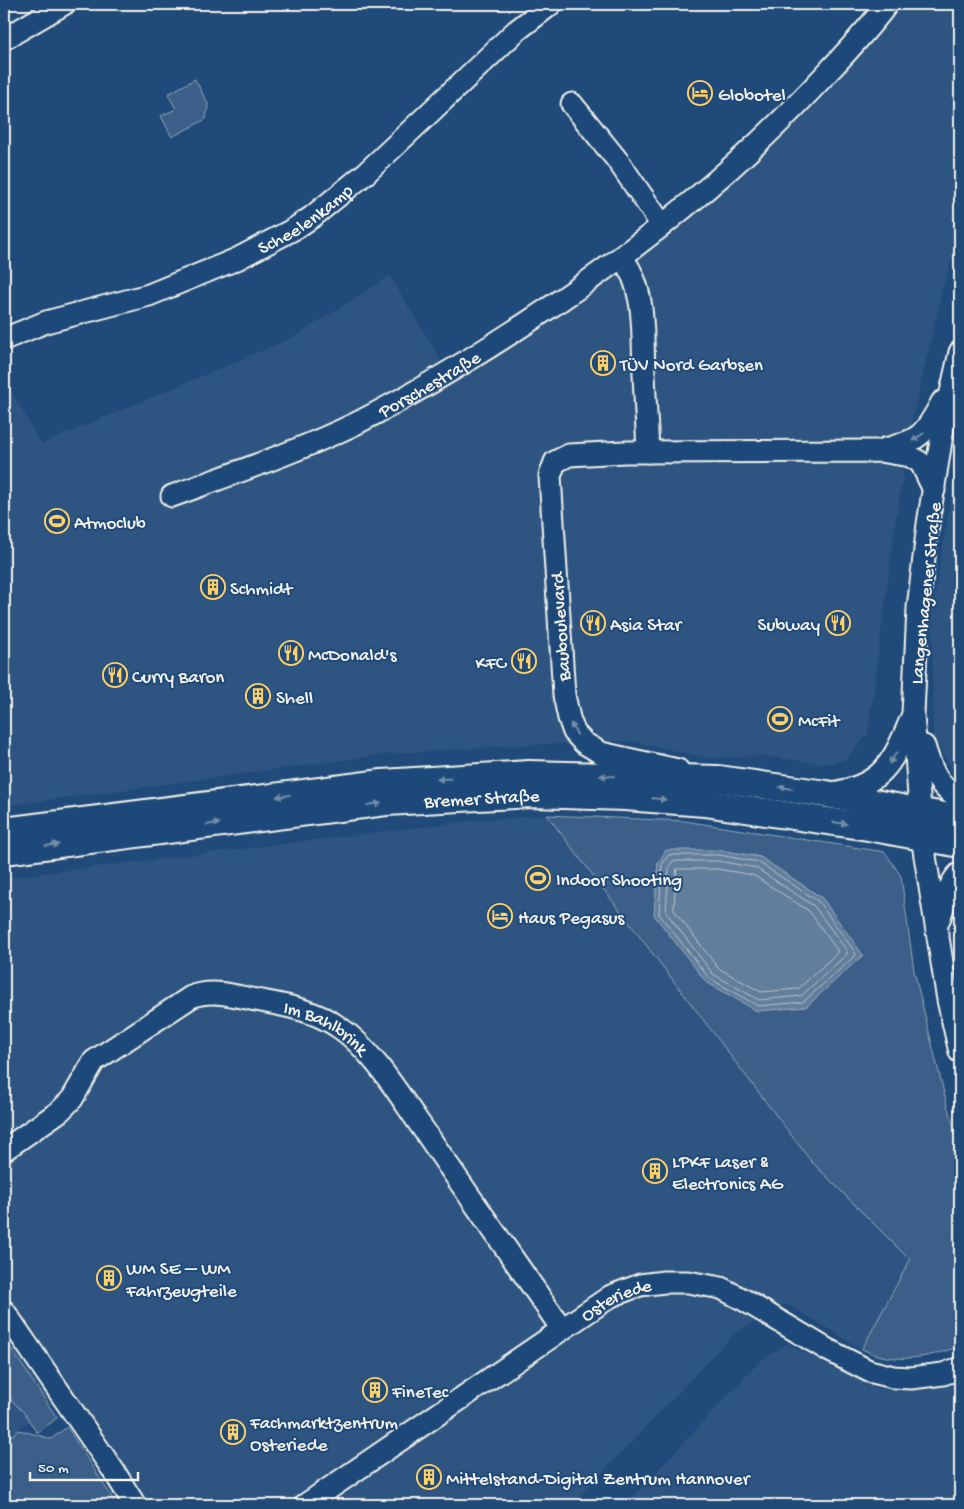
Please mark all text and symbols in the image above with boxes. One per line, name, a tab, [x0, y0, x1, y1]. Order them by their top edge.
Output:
hotel icon: Globotel	[687, 80, 713, 106]
place label: Globotel	[718, 85, 786, 108]
street label: Scheelenkamp	[255, 180, 359, 261]
street label: Porschestraße	[375, 347, 486, 425]
building icon: TÜV Nord Garbsen	[590, 350, 616, 376]
place label: TÜV Nord Garbsen	[619, 355, 763, 378]
one-way arrow	[911, 432, 924, 441]
street label: Langenhagener Straße	[906, 501, 948, 685]
sports icon: Atmoclub	[44, 508, 70, 534]
place label: Atmoclub	[74, 513, 146, 536]
street label: Bauboulevard	[547, 570, 578, 683]
building icon: Schmidt	[200, 574, 226, 600]
place label: Schmidt	[230, 579, 294, 602]
restaurant icon: Asia Star	[580, 610, 606, 636]
restaurant icon: Subway	[825, 610, 851, 636]
place label: Asia Star	[610, 615, 683, 638]
place label: Subway	[758, 615, 821, 638]
restaurant icon: McDonald's	[278, 640, 304, 666]
place label: McDonald's	[308, 645, 398, 668]
restaurant icon: KFC	[511, 648, 537, 674]
place label: KFC	[476, 653, 508, 676]
restaurant icon: Curry Baron	[102, 662, 128, 688]
place label: Curry Baron	[132, 667, 224, 690]
building icon: Shell	[245, 683, 271, 709]
place label: Shell	[276, 688, 313, 711]
sports icon: McFit	[767, 706, 793, 732]
place label: McFit	[798, 711, 841, 734]
one-way arrow	[570, 723, 579, 736]
one-way arrow	[888, 751, 897, 765]
one-way arrow	[598, 772, 614, 780]
one-way arrow	[436, 776, 452, 784]
one-way arrow	[778, 784, 794, 792]
street label: Bremer Straße	[422, 786, 540, 815]
one-way arrow	[275, 792, 291, 800]
one-way arrow	[651, 796, 667, 804]
one-way arrow	[367, 799, 383, 807]
one-way arrow	[832, 819, 848, 827]
one-way arrow	[206, 820, 222, 828]
one-way arrow	[44, 841, 60, 849]
sports icon: Indoor Shooting	[525, 865, 551, 891]
place label: Indoor Shooting	[556, 870, 682, 893]
hotel icon: Haus Pegasus	[487, 903, 513, 929]
place label: Haus Pegasus	[518, 908, 625, 931]
street label: Im Bahlbrink	[281, 998, 373, 1063]
place label: LPKF Laser & Electronics AG	[672, 1152, 784, 1197]
building icon: LPKF Laser & Electronics AG	[642, 1158, 668, 1184]
place label: WM SE – WM Fahrzeugteile	[125, 1259, 237, 1304]
building icon: WM SE – WM Fahrzeugteile	[96, 1265, 122, 1291]
street label: Osteriede	[577, 1276, 653, 1328]
building icon: FineTec	[362, 1377, 388, 1403]
place label: FineTec	[391, 1382, 449, 1405]
place label: Fachmarktzentrum Osteriede	[249, 1413, 399, 1458]
building icon: Fachmarktzentrum Osteriede	[220, 1419, 246, 1445]
scale bar	[30, 1449, 138, 1481]
text: 50 m	[38, 1460, 69, 1478]
building icon: Mittelstand-Digital Zentrum Hannover	[416, 1464, 442, 1490]
place label: Mittelstand-Digital Zentrum Hannover	[446, 1469, 752, 1492]

